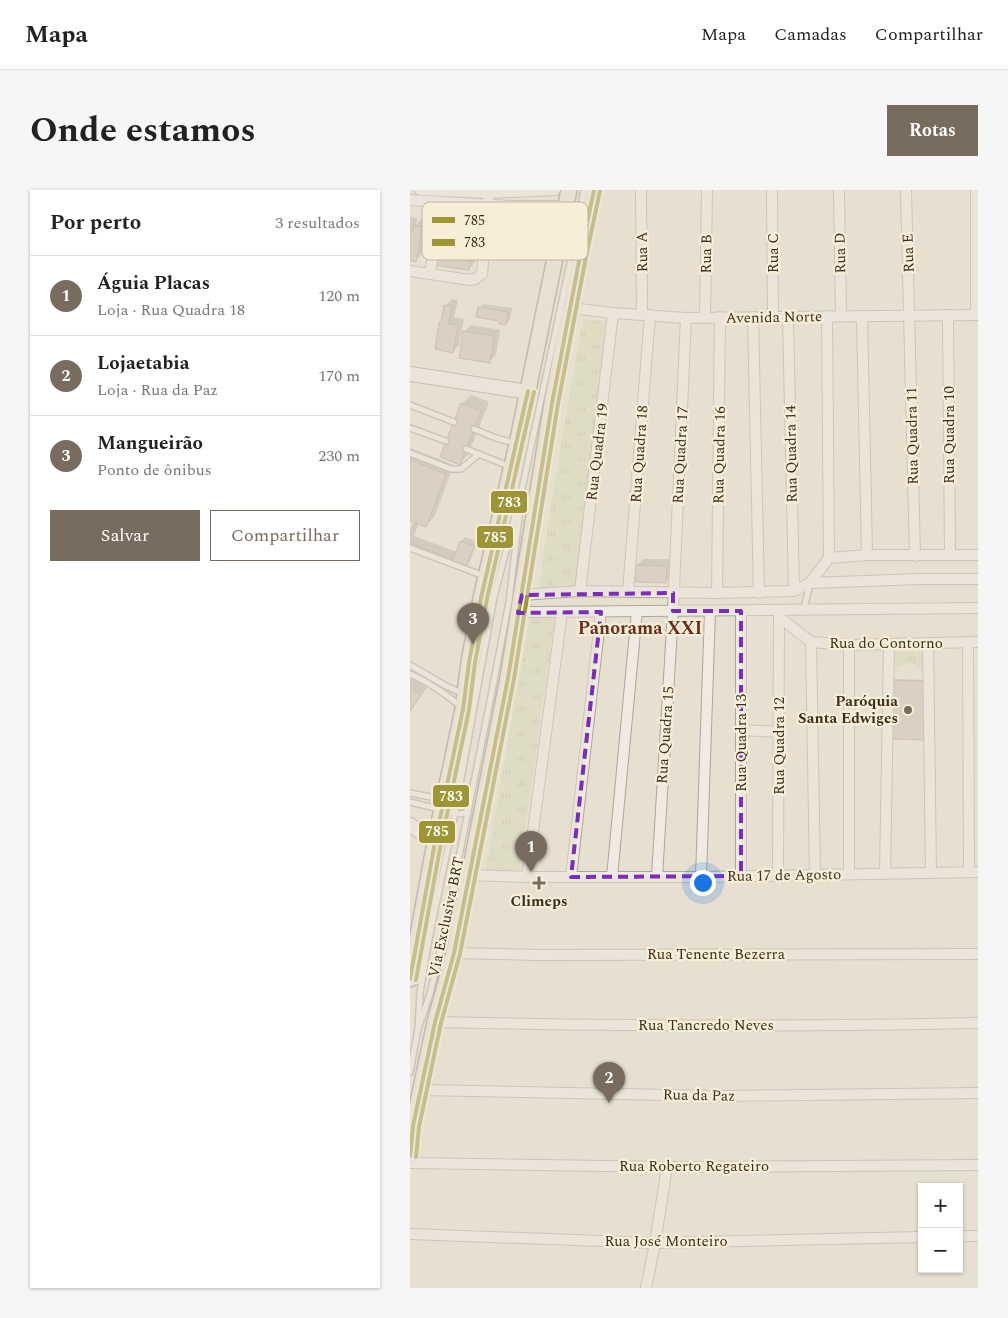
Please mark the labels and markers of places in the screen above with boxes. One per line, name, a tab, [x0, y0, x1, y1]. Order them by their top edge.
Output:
pin: 3	[457, 603, 489, 644]
place label: Paróquia Santa Edwiges	[798, 690, 898, 730]
marker: Paróquia Santa Edwiges	[902, 704, 914, 716]
pin: 1	[515, 831, 547, 872]
marker: Climeps	[532, 876, 546, 890]
place label: Climeps	[511, 890, 567, 913]
pin: 2	[593, 1062, 625, 1103]

